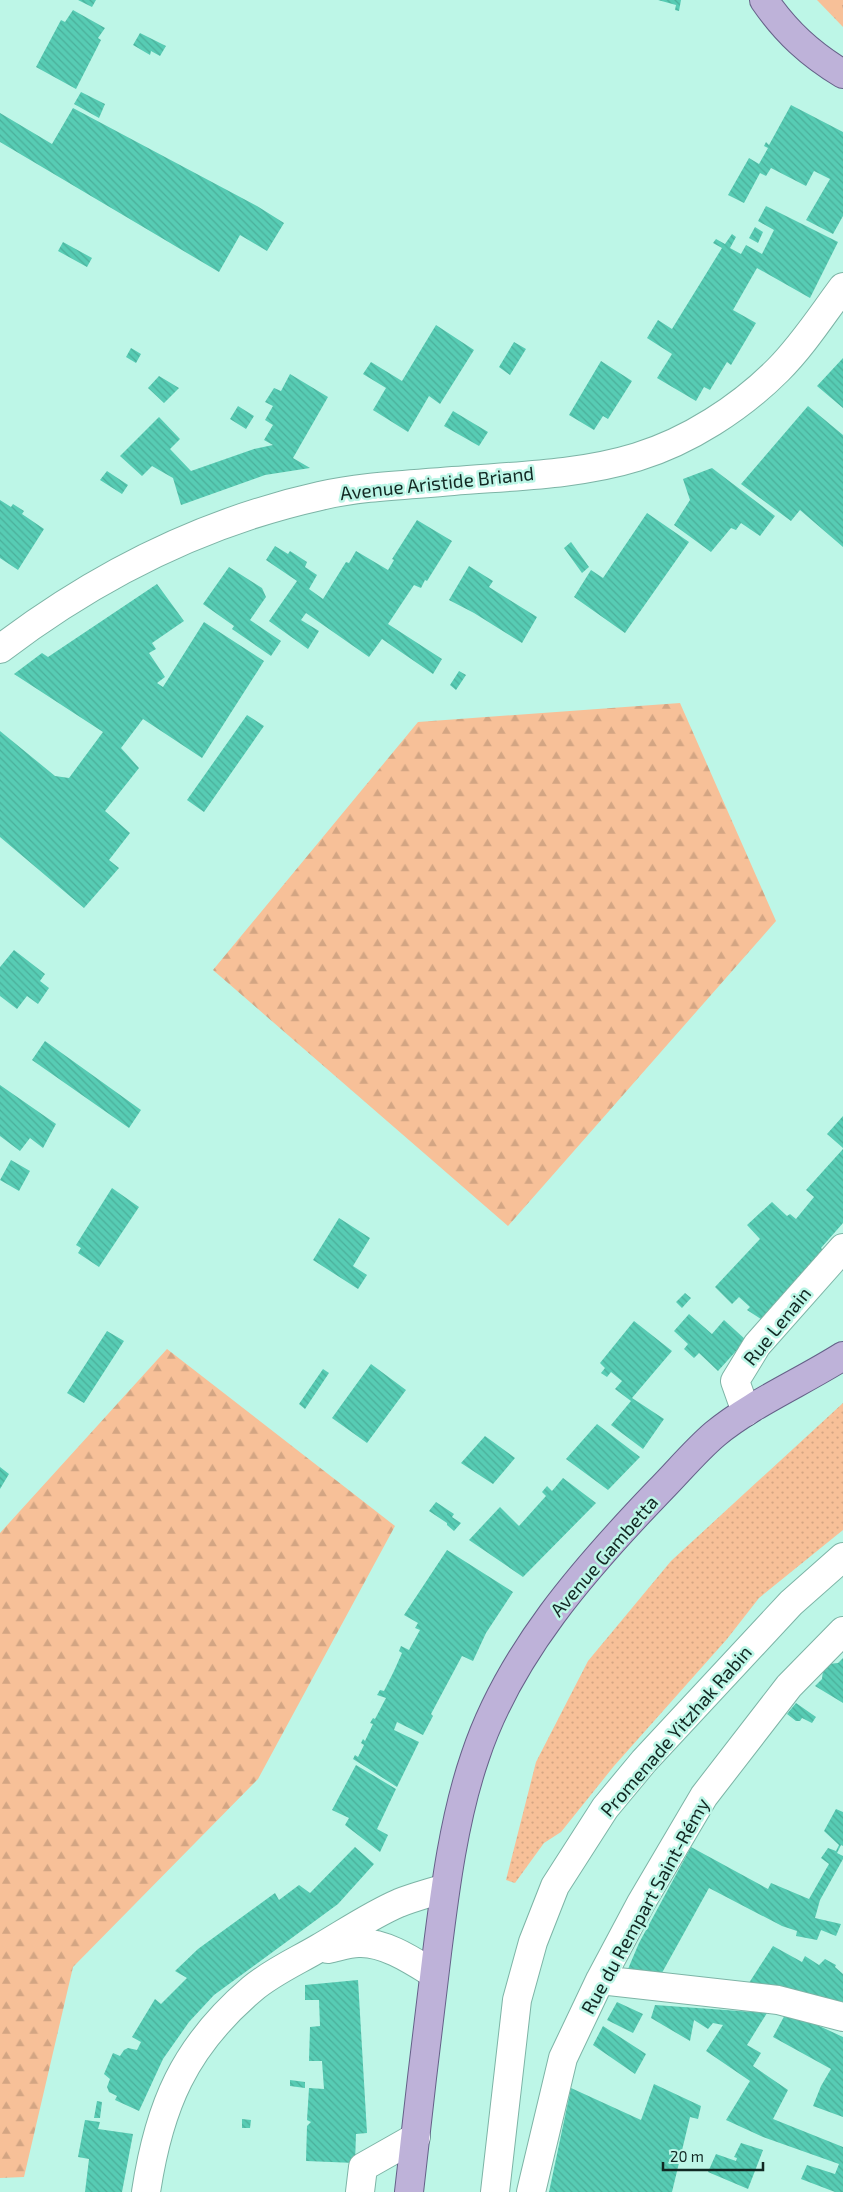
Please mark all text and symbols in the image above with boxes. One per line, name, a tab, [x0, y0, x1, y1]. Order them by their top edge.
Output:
street label: Avenue Aristide Briand	[339, 461, 535, 504]
street label: Rue Lenain	[738, 1282, 815, 1370]
street label: Avenue Gambetta	[545, 1490, 662, 1621]
street label: Promenade Yitzhak Rabin	[595, 1641, 756, 1821]
street label: Rue du Rempart Saint-Rémy	[576, 1794, 714, 2018]
scale bar	[663, 2140, 763, 2172]
text: 20 m	[670, 2147, 704, 2165]

